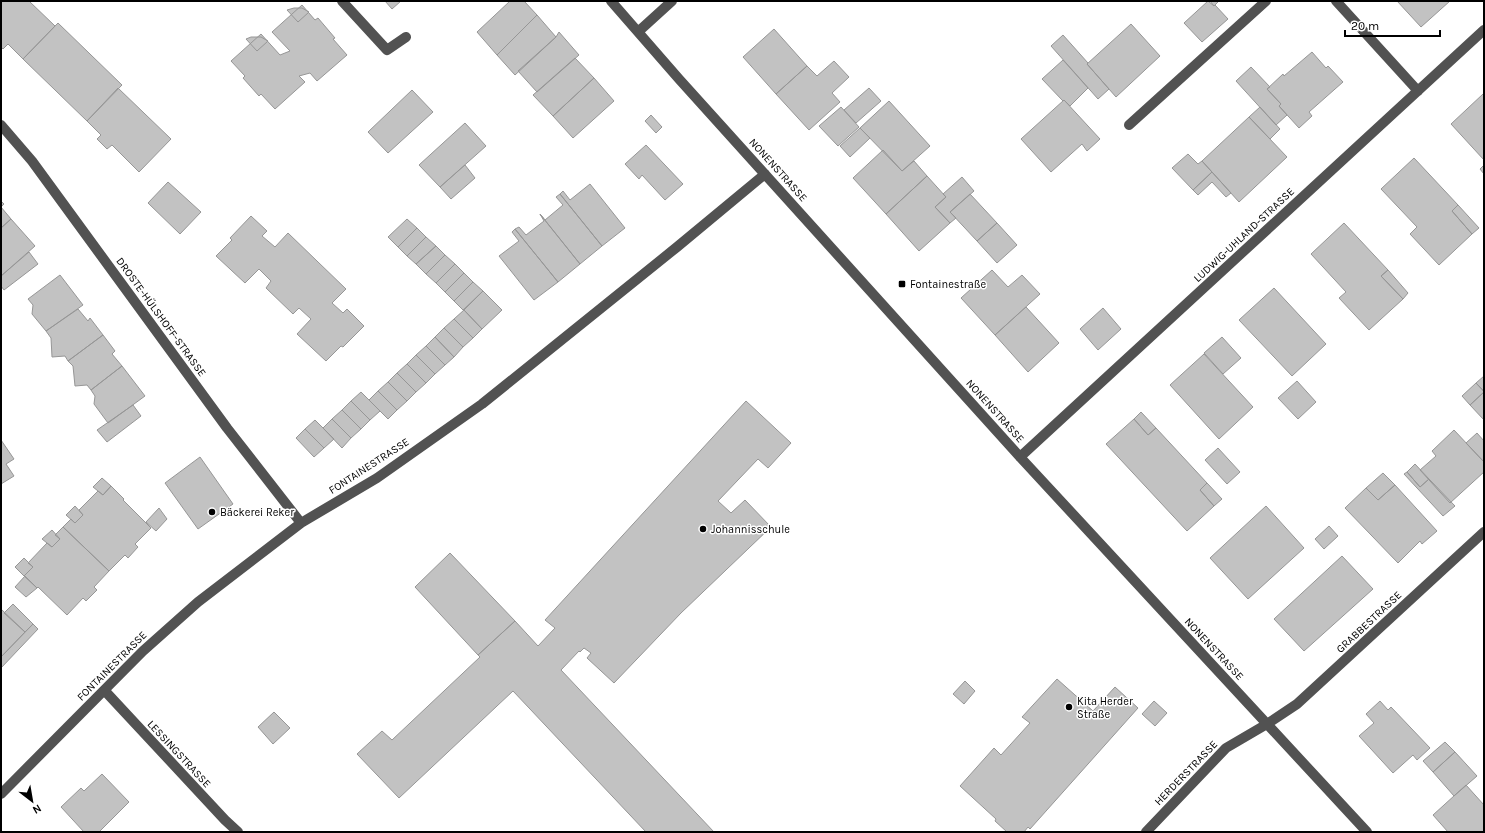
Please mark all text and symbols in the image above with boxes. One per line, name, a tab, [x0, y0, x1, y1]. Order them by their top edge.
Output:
scale bar	[1345, 12, 1440, 38]
text: 20 m	[1351, 19, 1379, 33]
street label: NONENSTRASSE	[746, 136, 810, 204]
street label: LUDWIG-UHLAND-STRASSE	[1191, 185, 1297, 285]
street label: DROSTE-HÜLSHOFF-STRASSE	[113, 254, 209, 379]
place label: Fontainestraße	[910, 278, 987, 291]
marker: Fontainestraße	[897, 279, 907, 289]
street label: NONENSTRASSE	[963, 377, 1027, 445]
street label: FONTAINESTRASSE	[326, 435, 412, 497]
place label: Bäckerei Reker	[220, 506, 294, 519]
marker: Bäckerei Reker	[207, 507, 217, 517]
place label: Johannisschule	[711, 523, 790, 536]
marker: Johannisschule	[698, 524, 708, 534]
street label: GRABBESTRASSE	[1334, 588, 1404, 656]
street label: NONENSTRASSE	[1182, 615, 1246, 683]
street label: FONTAINESTRASSE	[74, 628, 150, 704]
place label: Kita Herder Straße	[1077, 695, 1133, 721]
marker: Kita Herder Straße	[1064, 702, 1074, 712]
street label: LESSINGSTRASSE	[145, 718, 213, 790]
street label: HERDERSTRASSE	[1152, 738, 1220, 808]
north arrow	[12, 781, 52, 821]
text: N	[30, 802, 44, 817]

